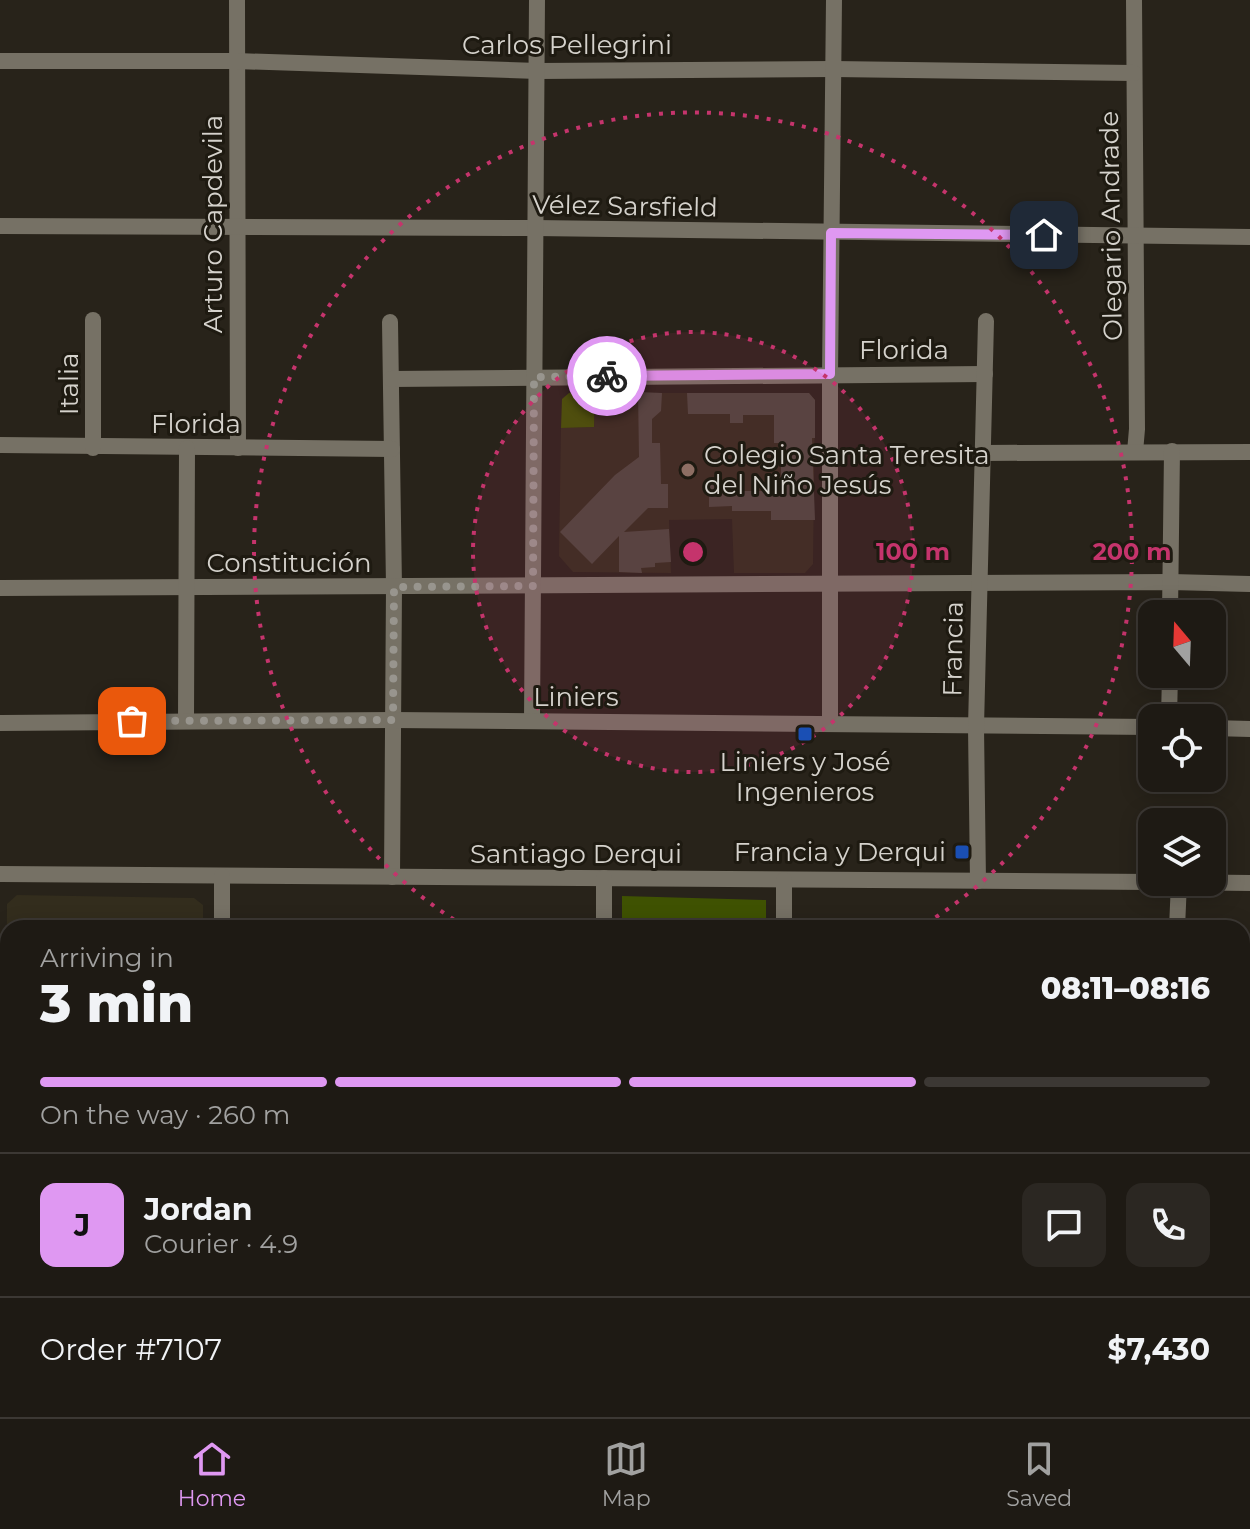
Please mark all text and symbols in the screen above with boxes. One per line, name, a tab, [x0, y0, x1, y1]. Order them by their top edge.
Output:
street label: Carlos Pellegrini	[462, 29, 672, 61]
street label: Olegario Andrade	[1093, 111, 1129, 341]
street label: Arturo Capdevila	[197, 115, 229, 333]
street label: Vélez Sarsfield	[532, 188, 718, 224]
pin	[1010, 201, 1078, 269]
icon: home	[1022, 213, 1066, 257]
street label: Florida	[859, 334, 949, 366]
courier	[567, 336, 647, 416]
street label: Italia	[53, 353, 85, 415]
icon: bike	[585, 354, 629, 398]
street label: Florida	[151, 408, 241, 440]
place label: Colegio Santa Teresita del Niño Jesús	[704, 439, 990, 501]
marker: Colegio Santa Teresita del Niño Jesús	[679, 461, 697, 479]
text: 100 m	[876, 537, 950, 566]
text: 200 m	[1093, 537, 1171, 566]
centre of rings	[679, 538, 707, 566]
street label: Constitución	[206, 547, 372, 579]
north arrow	[1138, 600, 1226, 688]
map controls	[1138, 600, 1226, 896]
street label: Francia	[936, 601, 970, 697]
street label: Liniers	[533, 681, 619, 713]
pin	[98, 687, 166, 755]
icon: bag	[110, 699, 154, 743]
button: locate	[1138, 704, 1226, 792]
marker: Liniers y José Ingenieros	[796, 725, 814, 743]
place label: Liniers y José Ingenieros	[719, 746, 891, 808]
button: layers	[1138, 808, 1226, 896]
place label: Francia y Derqui	[734, 836, 946, 868]
street label: Santiago Derqui	[470, 838, 682, 870]
marker: Francia y Derqui	[953, 843, 971, 861]
text: Arriving in	[40, 942, 174, 974]
text: 08:11–08:16	[1041, 970, 1210, 1007]
text: 3 min	[40, 972, 193, 1035]
text: On the way · 260 m	[40, 1099, 290, 1131]
button: chat	[1022, 1183, 1106, 1267]
button: phone	[1126, 1183, 1210, 1267]
text: Jordan	[144, 1191, 253, 1228]
text: J	[74, 1207, 90, 1244]
text: Courier · 4.9	[144, 1228, 298, 1260]
text: Order #7107	[40, 1331, 222, 1368]
text: $7,430	[1108, 1331, 1210, 1368]
tab: Home	[178, 1437, 246, 1512]
tab: Map	[602, 1437, 651, 1512]
tab: Saved	[1006, 1437, 1072, 1512]

